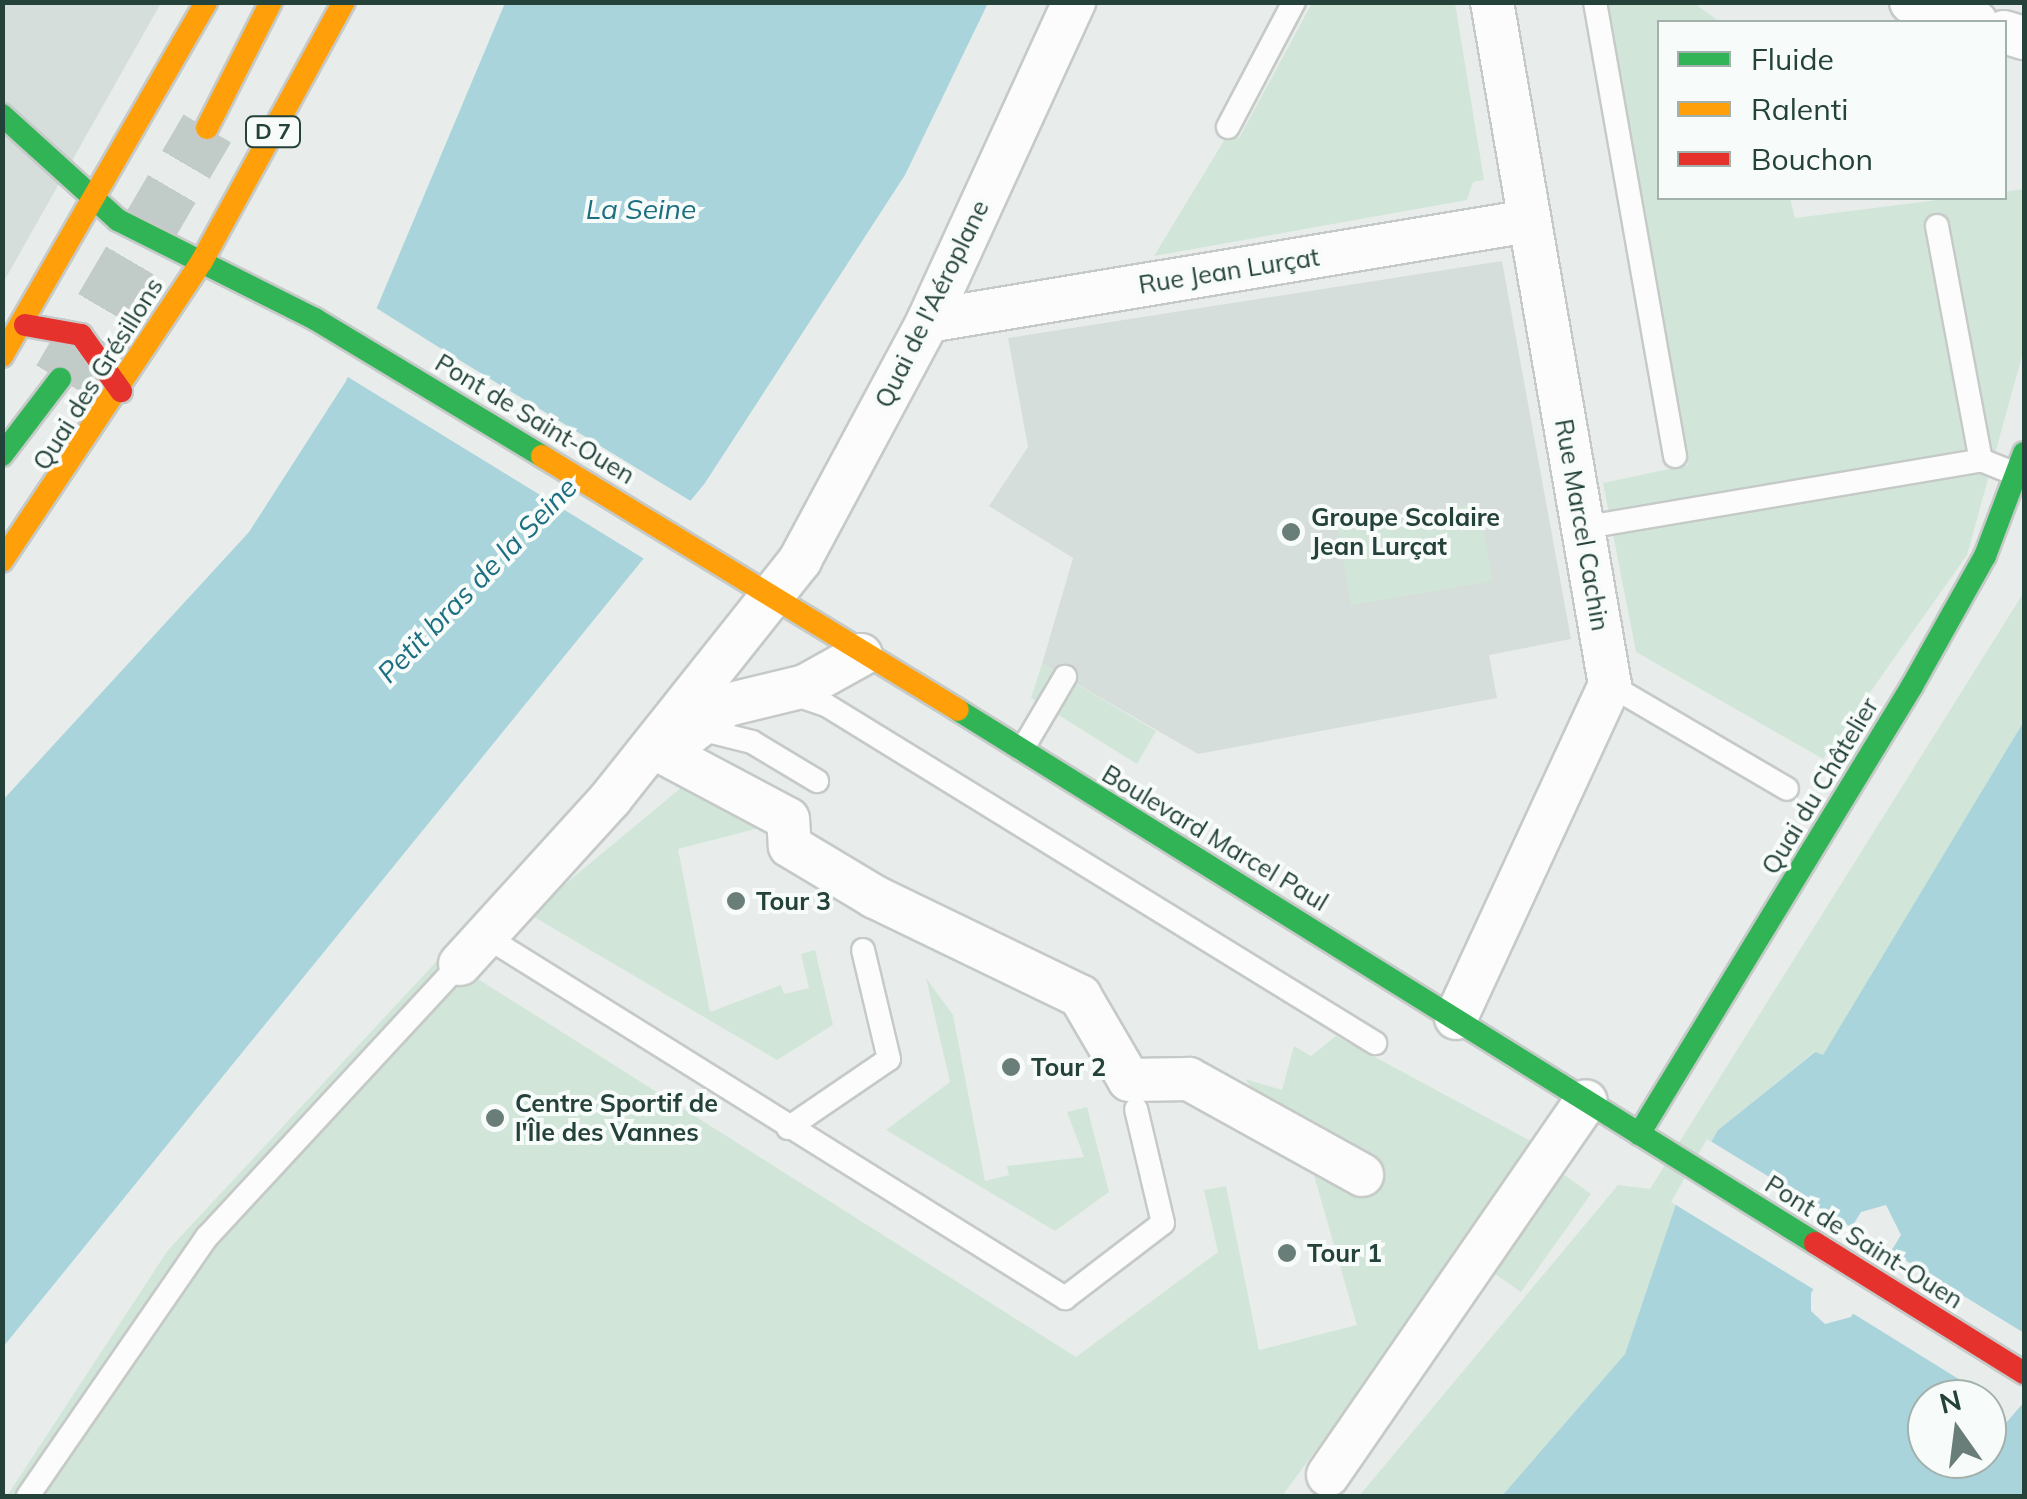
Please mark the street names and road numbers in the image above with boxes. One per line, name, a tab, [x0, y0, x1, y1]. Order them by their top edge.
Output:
road number: D 7	[243, 115, 303, 149]
street label: Quai de l'Aéroplane	[869, 195, 995, 413]
street label: Rue Jean Lurçat	[1136, 242, 1322, 300]
street label: Quai des Grésillons	[27, 272, 169, 476]
street label: Pont de Saint-Ouen	[430, 348, 640, 490]
street label: Rue Marcel Cachin	[1549, 417, 1615, 633]
street label: Quai du Châtelier	[1755, 692, 1885, 880]
street label: Boulevard Marcel Paul	[1097, 759, 1333, 917]
street label: Pont de Saint-Ouen	[1760, 1169, 1968, 1315]

